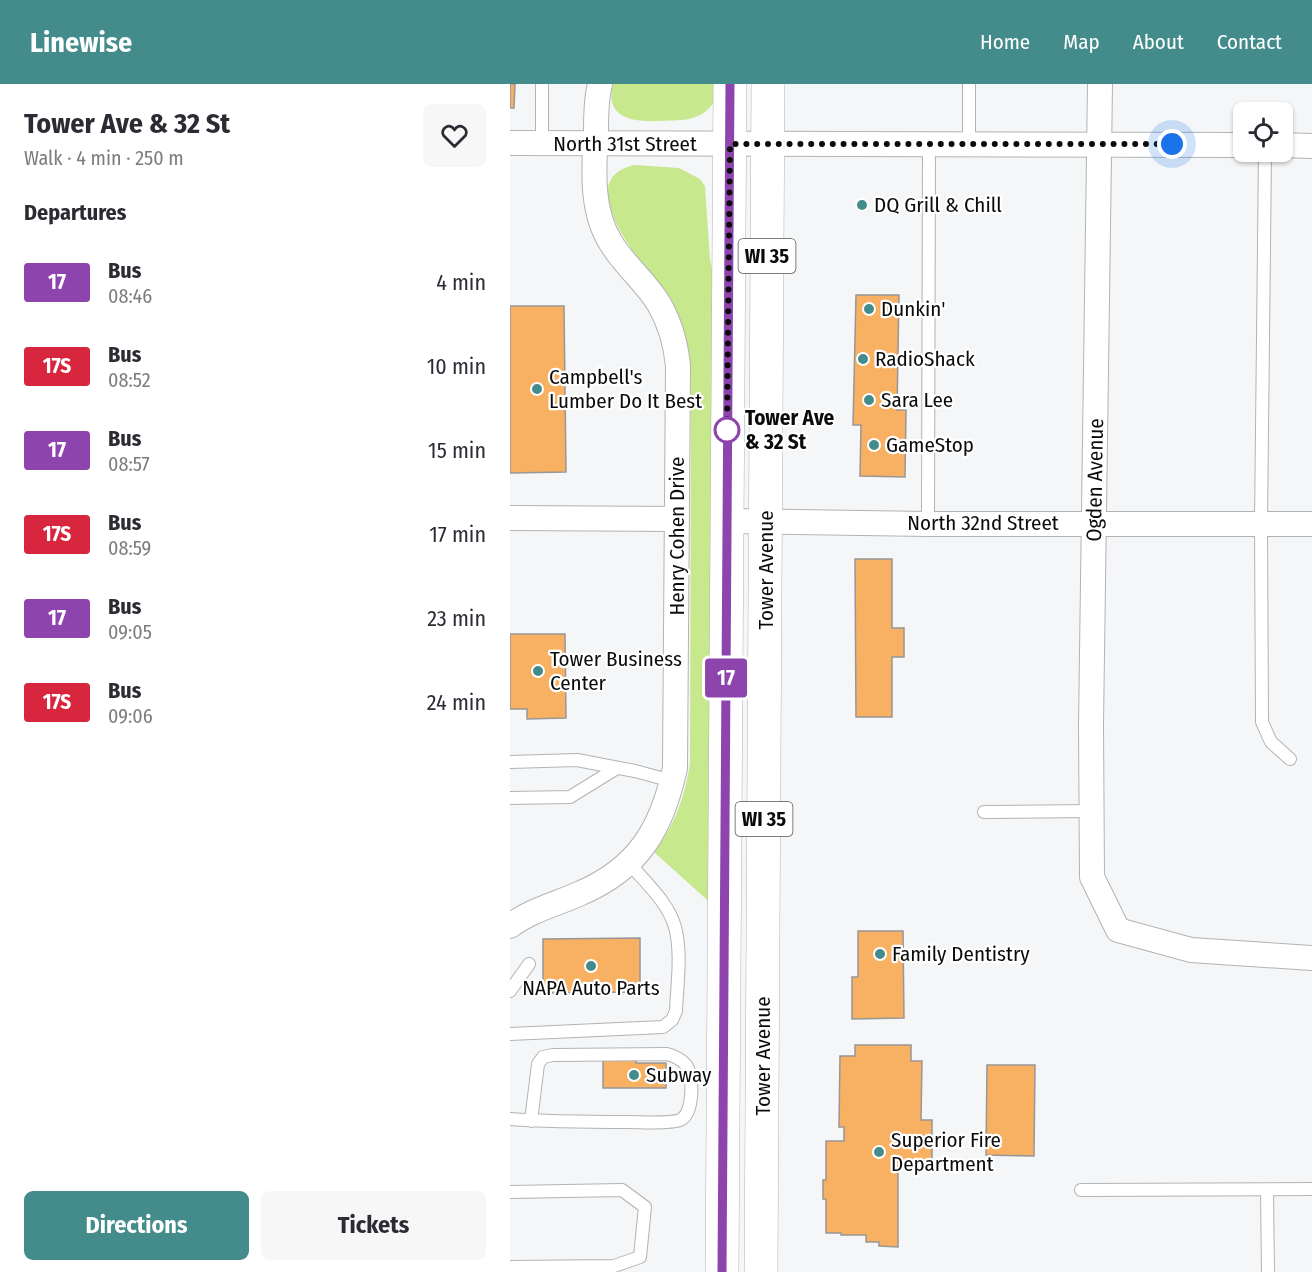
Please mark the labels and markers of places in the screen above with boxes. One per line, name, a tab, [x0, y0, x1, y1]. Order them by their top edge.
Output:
place label: DQ Grill & Chill	[874, 192, 1002, 218]
marker: DQ Grill & Chill	[855, 198, 869, 212]
place label: Dunkin'	[881, 296, 945, 322]
marker: Dunkin'	[862, 302, 876, 316]
place label: RadioShack	[875, 346, 975, 372]
marker: RadioShack	[856, 352, 870, 366]
place label: Campbell's Lumber Do It Best	[549, 364, 702, 414]
marker: Campbell's Lumber Do It Best	[530, 382, 544, 396]
place label: Sara Lee	[881, 387, 953, 413]
marker: Sara Lee	[862, 393, 876, 407]
place label: Tower Ave & 32 St	[745, 405, 835, 455]
marker: Tower Ave & 32 St	[714, 417, 740, 443]
place label: GameStop	[886, 432, 974, 458]
marker: GameStop	[867, 438, 881, 452]
place label: Tower Business Center	[550, 646, 682, 696]
marker: Tower Business Center	[531, 664, 545, 678]
place label: Family Dentistry	[892, 941, 1030, 967]
marker: Family Dentistry	[873, 947, 887, 961]
marker: NAPA Auto Parts	[584, 959, 598, 973]
place label: NAPA Auto Parts	[522, 975, 660, 1001]
place label: Subway	[646, 1062, 712, 1088]
marker: Subway	[627, 1068, 641, 1082]
place label: Superior Fire Department	[891, 1127, 1001, 1177]
marker: Superior Fire Department	[872, 1145, 886, 1159]

